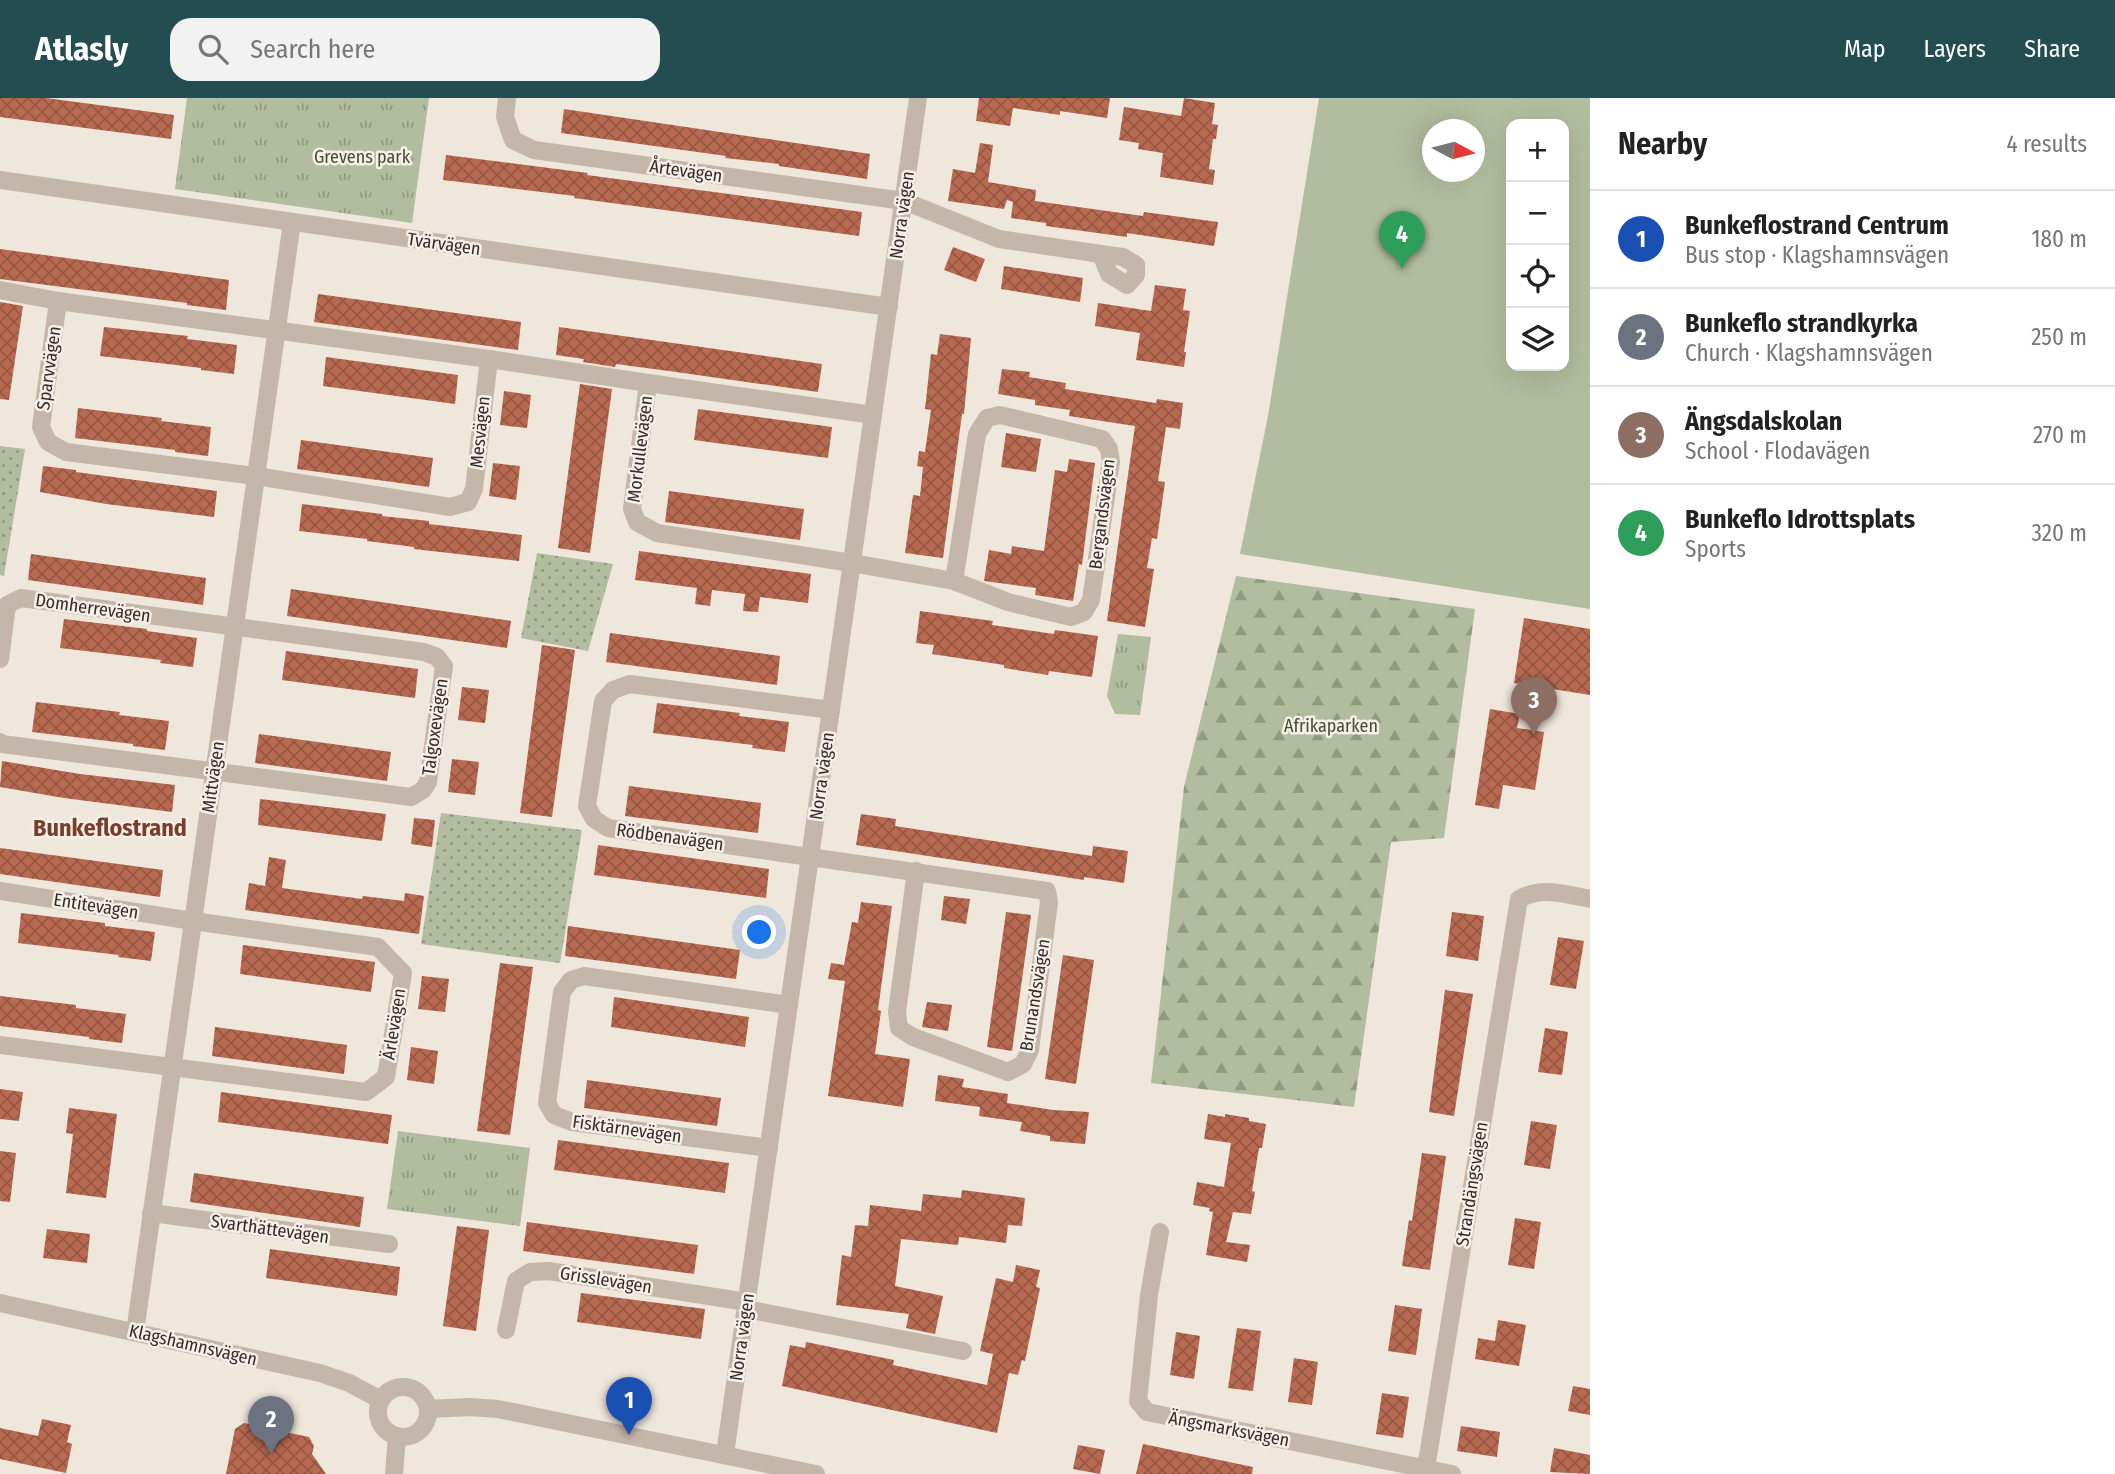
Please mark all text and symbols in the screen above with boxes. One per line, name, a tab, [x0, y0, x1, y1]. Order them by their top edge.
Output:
search box	[170, 18, 660, 81]
text: Atlasly	[35, 29, 128, 69]
icon: search	[194, 30, 232, 68]
text: Search here	[250, 34, 375, 65]
text: Map	[1844, 35, 1886, 63]
text: Layers	[1924, 35, 1986, 63]
text: Share	[2024, 35, 2080, 63]
north arrow	[1422, 119, 1485, 182]
map controls	[1506, 119, 1569, 371]
button: +	[1506, 119, 1569, 182]
text: Nearby	[1618, 126, 1707, 162]
text: 4 results	[2006, 130, 2087, 158]
park label: Grevens park	[314, 146, 411, 168]
street label: Årtevägen	[648, 154, 724, 187]
street label: Norra vägen	[885, 170, 919, 260]
button: −	[1506, 182, 1569, 245]
text: Bunkeflostrand Centrum	[1685, 210, 1949, 241]
pin: 4	[1379, 211, 1425, 269]
text: 1	[1636, 225, 1646, 253]
text: 180 m	[2031, 225, 2087, 253]
street label: Tvärvägen	[406, 228, 482, 260]
text: Bus stop · Klagshamnsvägen	[1685, 241, 1949, 269]
button: locate	[1506, 245, 1569, 308]
button: layers	[1506, 308, 1569, 371]
text: Bunkeflo strandkyrka	[1685, 308, 1918, 339]
text: 2	[1636, 323, 1646, 351]
text: 250 m	[2031, 323, 2087, 351]
street label: Sparvvägen	[32, 325, 66, 411]
text: Church · Klagshamnsvägen	[1685, 339, 1933, 367]
street label: Morkullevägen	[623, 394, 657, 504]
street label: Mesvägen	[465, 395, 495, 469]
text: Ängsdalskolan	[1685, 406, 1842, 437]
text: 3	[1636, 421, 1646, 449]
text: 270 m	[2033, 421, 2087, 449]
text: School · Flodavägen	[1685, 437, 1870, 465]
street label: Bergandsvägen	[1084, 457, 1120, 571]
text: Bunkeflo Idrottsplats	[1685, 504, 1915, 535]
text: 4	[1635, 519, 1647, 547]
text: 320 m	[2032, 519, 2087, 547]
text: Sports	[1685, 535, 1746, 563]
street label: Domherrevägen	[34, 589, 152, 627]
street label: Talgoxevägen	[417, 677, 453, 777]
pin: 3	[1511, 677, 1557, 735]
park label: Afrikaparken	[1284, 715, 1378, 737]
street label: Norra vägen	[805, 731, 839, 821]
street label: Mittvägen	[197, 740, 229, 814]
district label: Bunkeflostrand	[33, 814, 187, 842]
street label: Rödbenavägen	[615, 819, 725, 855]
street label: Entitevägen	[52, 888, 140, 924]
your location	[742, 915, 776, 949]
street label: Brunandsvägen	[1015, 937, 1055, 1053]
street label: Ärlevägen	[377, 987, 411, 1061]
street label: Fisktärnevägen	[571, 1110, 683, 1148]
street label: Strandängsvägen	[1451, 1120, 1493, 1248]
street label: Svarthättevägen	[210, 1210, 330, 1248]
street label: Grisslevägen	[558, 1262, 654, 1298]
street label: Norra vägen	[725, 1292, 759, 1382]
street label: Klagshamnsvägen	[127, 1320, 259, 1370]
pin: 1	[606, 1377, 652, 1435]
pin: 2	[248, 1396, 294, 1454]
street label: Ängsmarksvägen	[1167, 1407, 1291, 1451]

